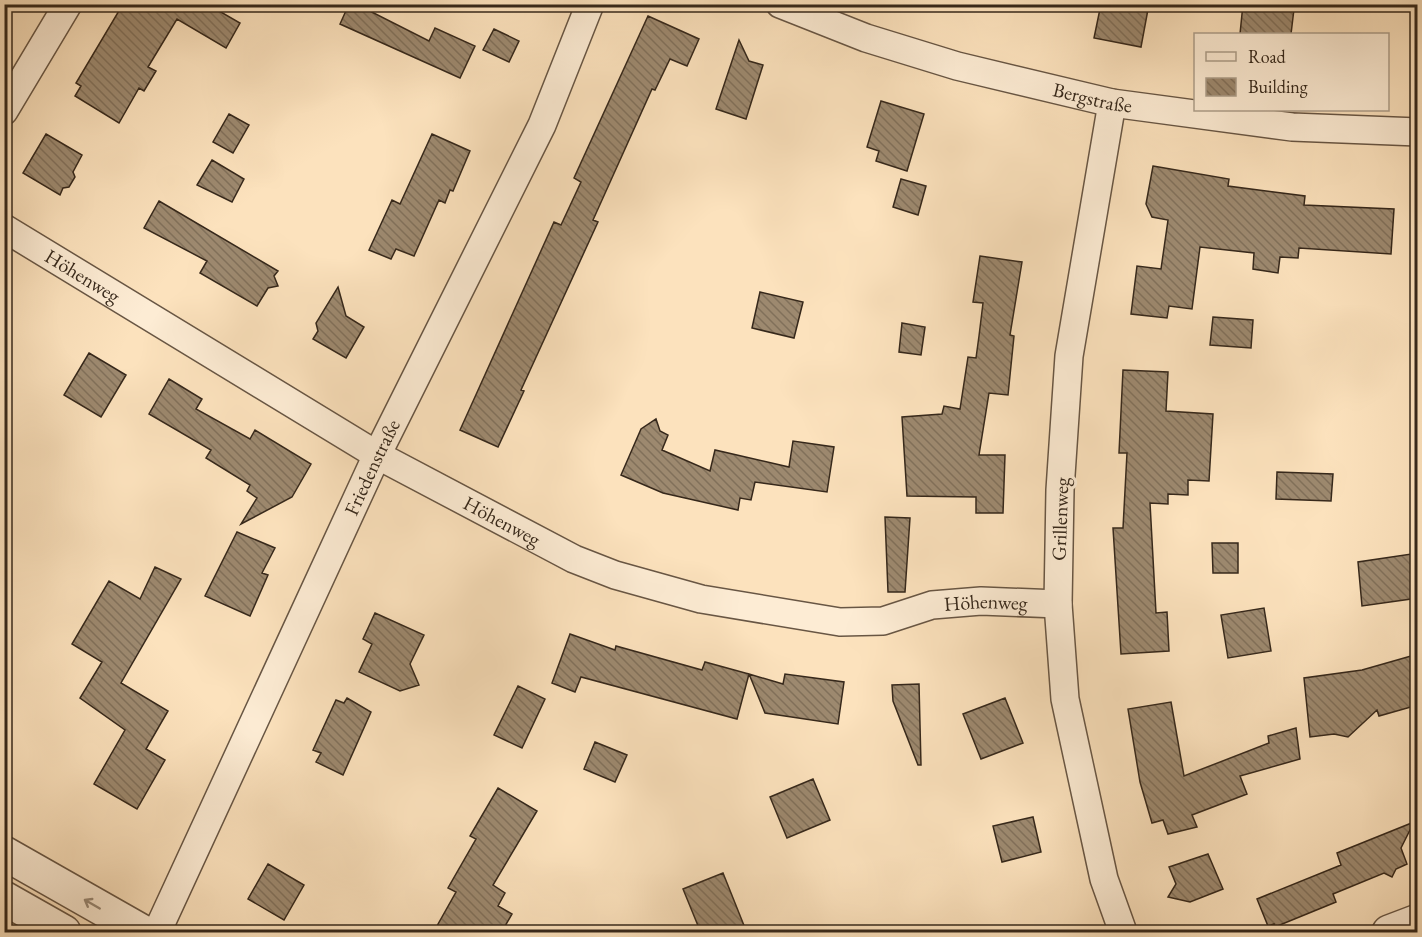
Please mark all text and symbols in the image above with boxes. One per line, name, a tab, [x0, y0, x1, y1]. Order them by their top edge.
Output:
legend	[1194, 33, 1389, 111]
text: Road	[1248, 45, 1287, 68]
text: Building	[1248, 75, 1308, 98]
street label: Bergstraße	[1050, 76, 1134, 119]
street label: Höhenweg	[40, 243, 125, 309]
street label: Friedenstraße	[338, 415, 406, 519]
street label: Grillenweg	[1046, 477, 1074, 561]
street label: Höhenweg	[459, 490, 545, 552]
street label: Höhenweg	[943, 588, 1028, 617]
one-way arrow	[84, 897, 101, 909]

